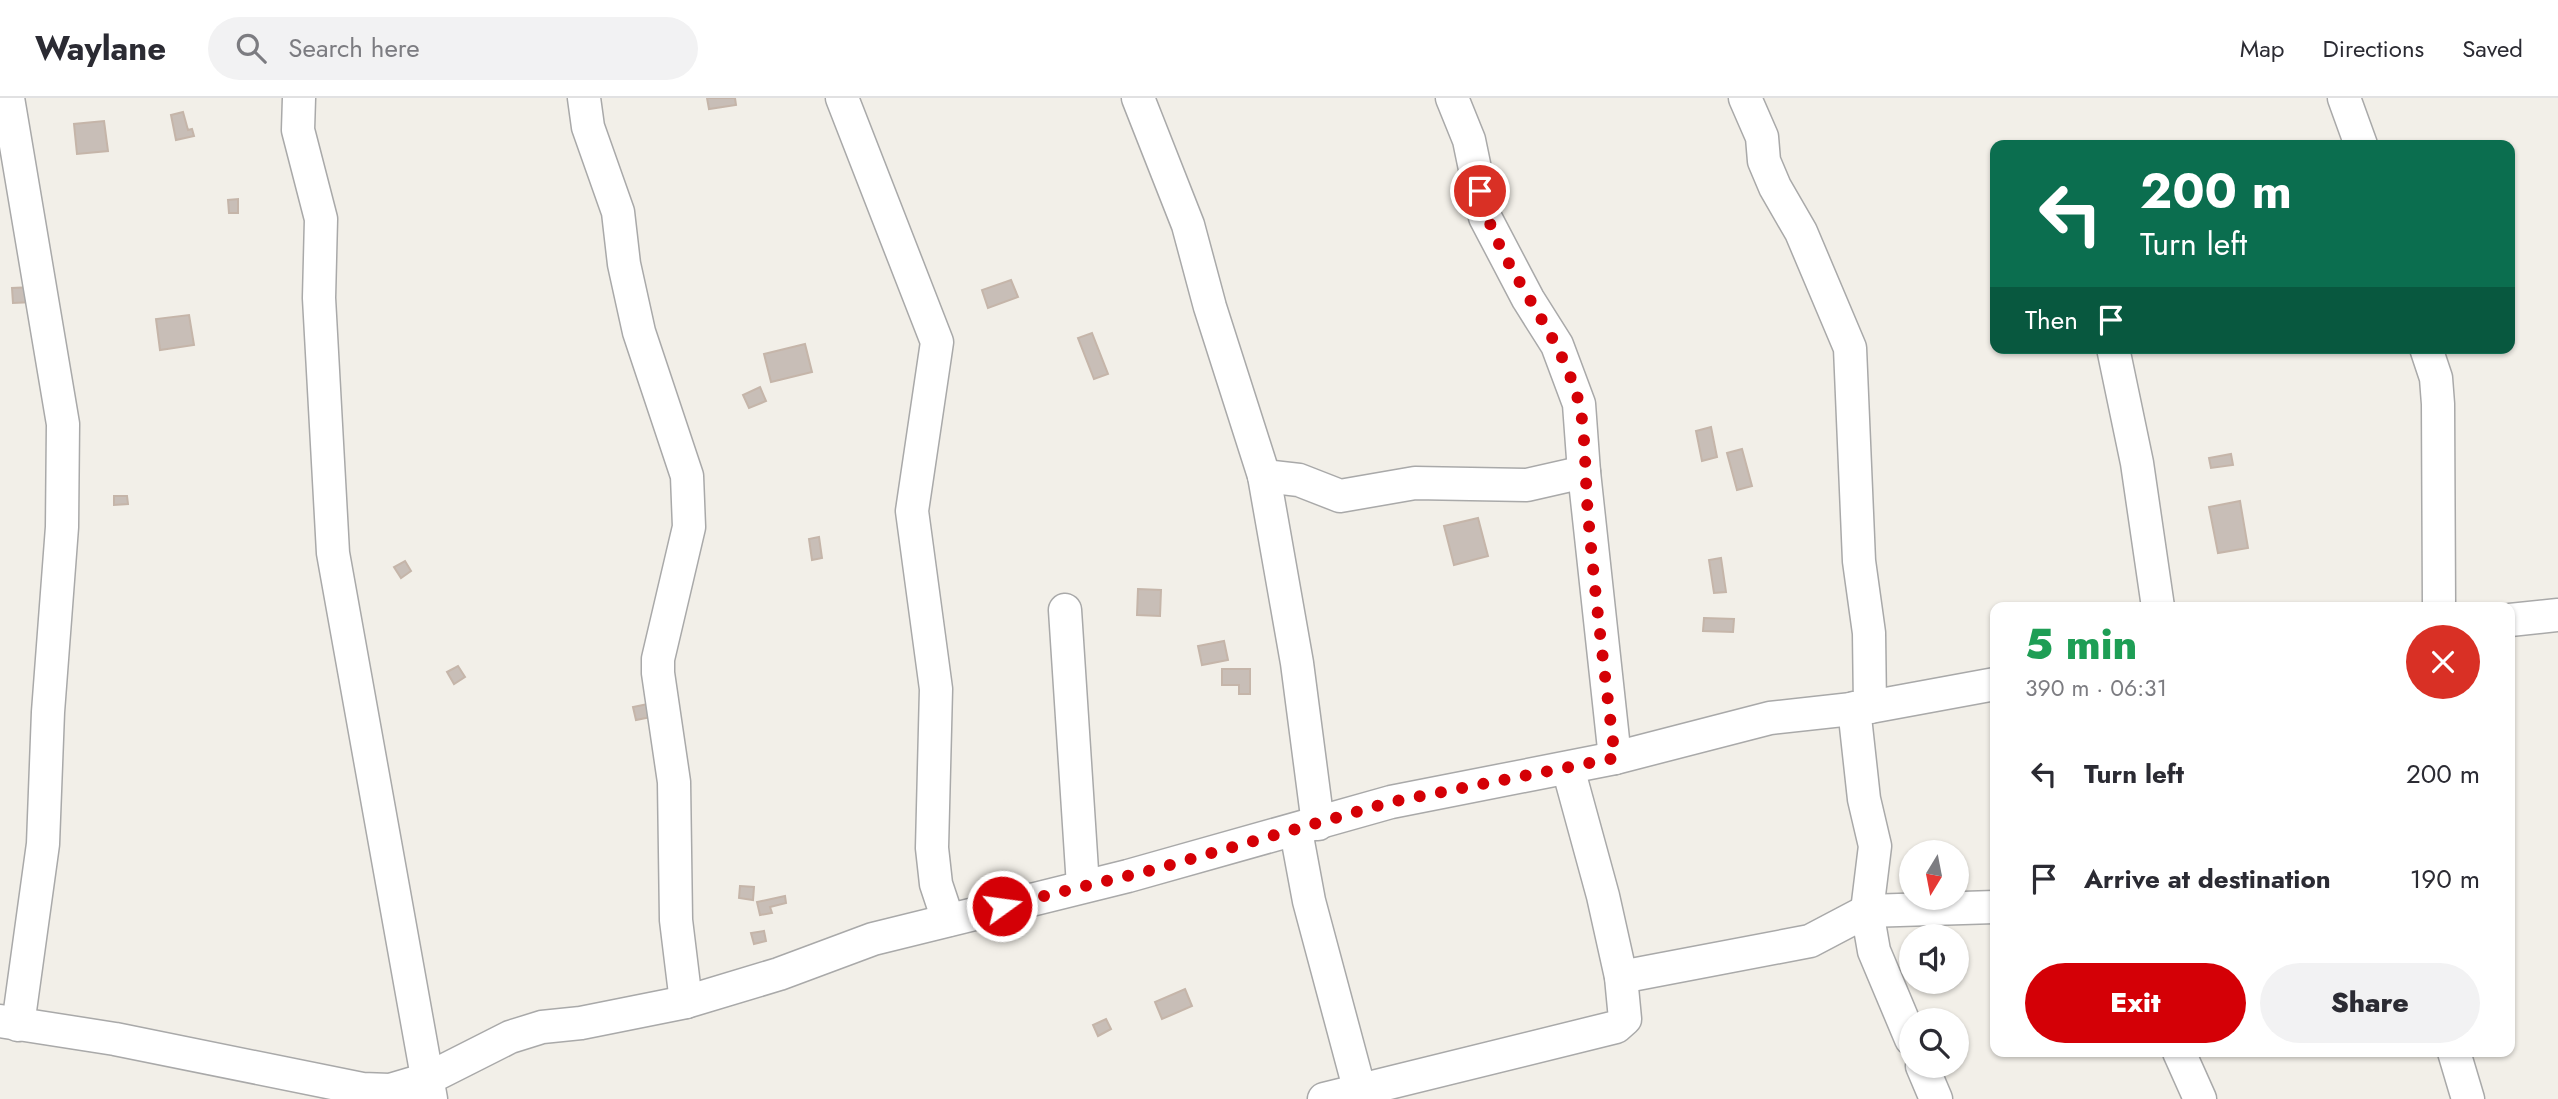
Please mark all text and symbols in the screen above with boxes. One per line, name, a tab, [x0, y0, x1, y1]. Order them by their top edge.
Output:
search box	[208, 17, 698, 80]
text: Waylane	[35, 25, 166, 72]
icon: search	[232, 29, 270, 67]
text: Search here	[288, 29, 420, 67]
text: Map	[2240, 31, 2285, 66]
text: Directions	[2323, 31, 2424, 66]
text: Saved	[2462, 31, 2523, 66]
text: 200 m	[2140, 156, 2292, 226]
pin	[1450, 161, 1510, 221]
icon: left	[2025, 168, 2116, 259]
icon: arrive	[1461, 172, 1499, 210]
text: Turn left	[2140, 221, 2247, 267]
text: Then	[2025, 301, 2078, 339]
icon: arrive	[2092, 301, 2130, 339]
text: 5 min	[2025, 614, 2137, 675]
button: close	[2406, 625, 2480, 699]
text: 390 m · 06:31	[2025, 671, 2167, 705]
icon: left	[2025, 755, 2063, 793]
text: Turn left	[2084, 755, 2184, 793]
text: 200 m	[2406, 755, 2480, 793]
north arrow	[1899, 840, 1969, 910]
map controls	[1899, 840, 1969, 1078]
icon: arrive	[2025, 860, 2063, 898]
text: Arrive at destination	[2084, 860, 2331, 898]
text: 190 m	[2410, 860, 2480, 898]
position arrow	[965, 869, 1039, 943]
button: sound	[1899, 924, 1969, 994]
button: Exit	[2025, 963, 2246, 1043]
button: Share	[2260, 963, 2480, 1043]
button: search	[1899, 1008, 1969, 1078]

